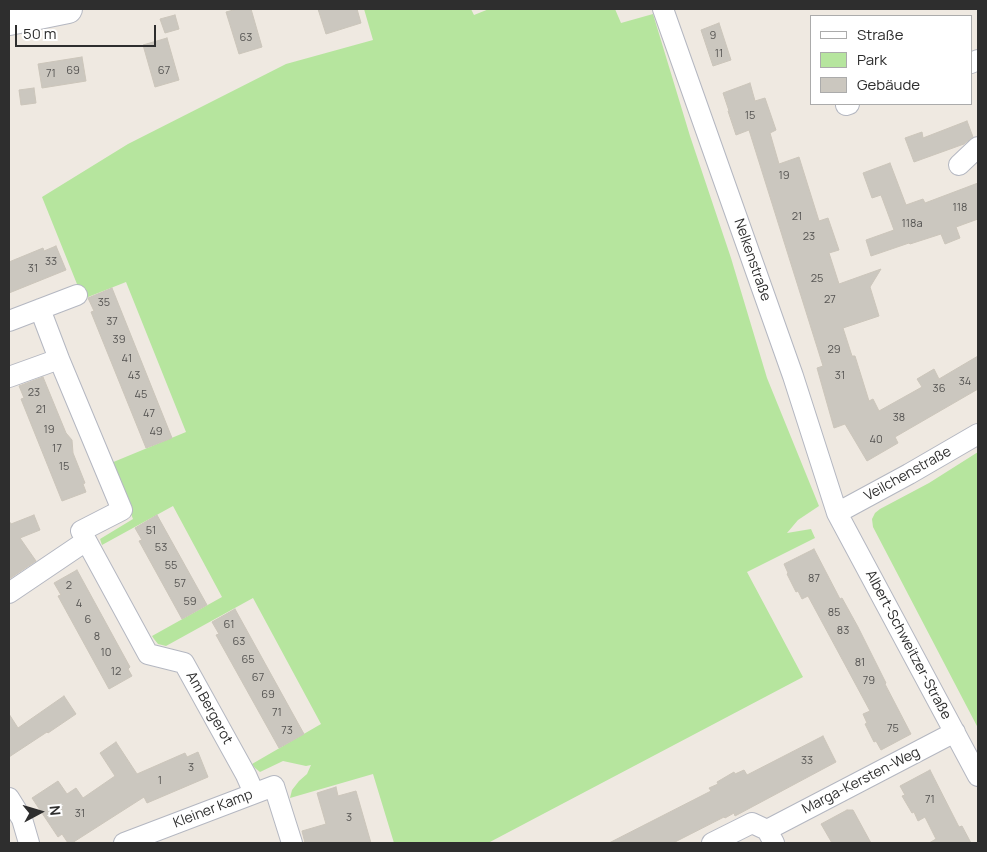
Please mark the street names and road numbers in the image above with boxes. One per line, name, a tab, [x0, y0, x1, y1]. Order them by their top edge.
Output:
street label: Nelkenstraße	[730, 217, 774, 303]
street label: Veilchenstraße	[862, 443, 954, 505]
street label: Albert-Schweitzer-Straße	[861, 567, 955, 723]
street label: Am Bergerot	[182, 669, 236, 747]
street label: Marga-Kersten-Weg	[799, 744, 923, 818]
street label: Kleiner Kamp	[171, 786, 255, 832]

